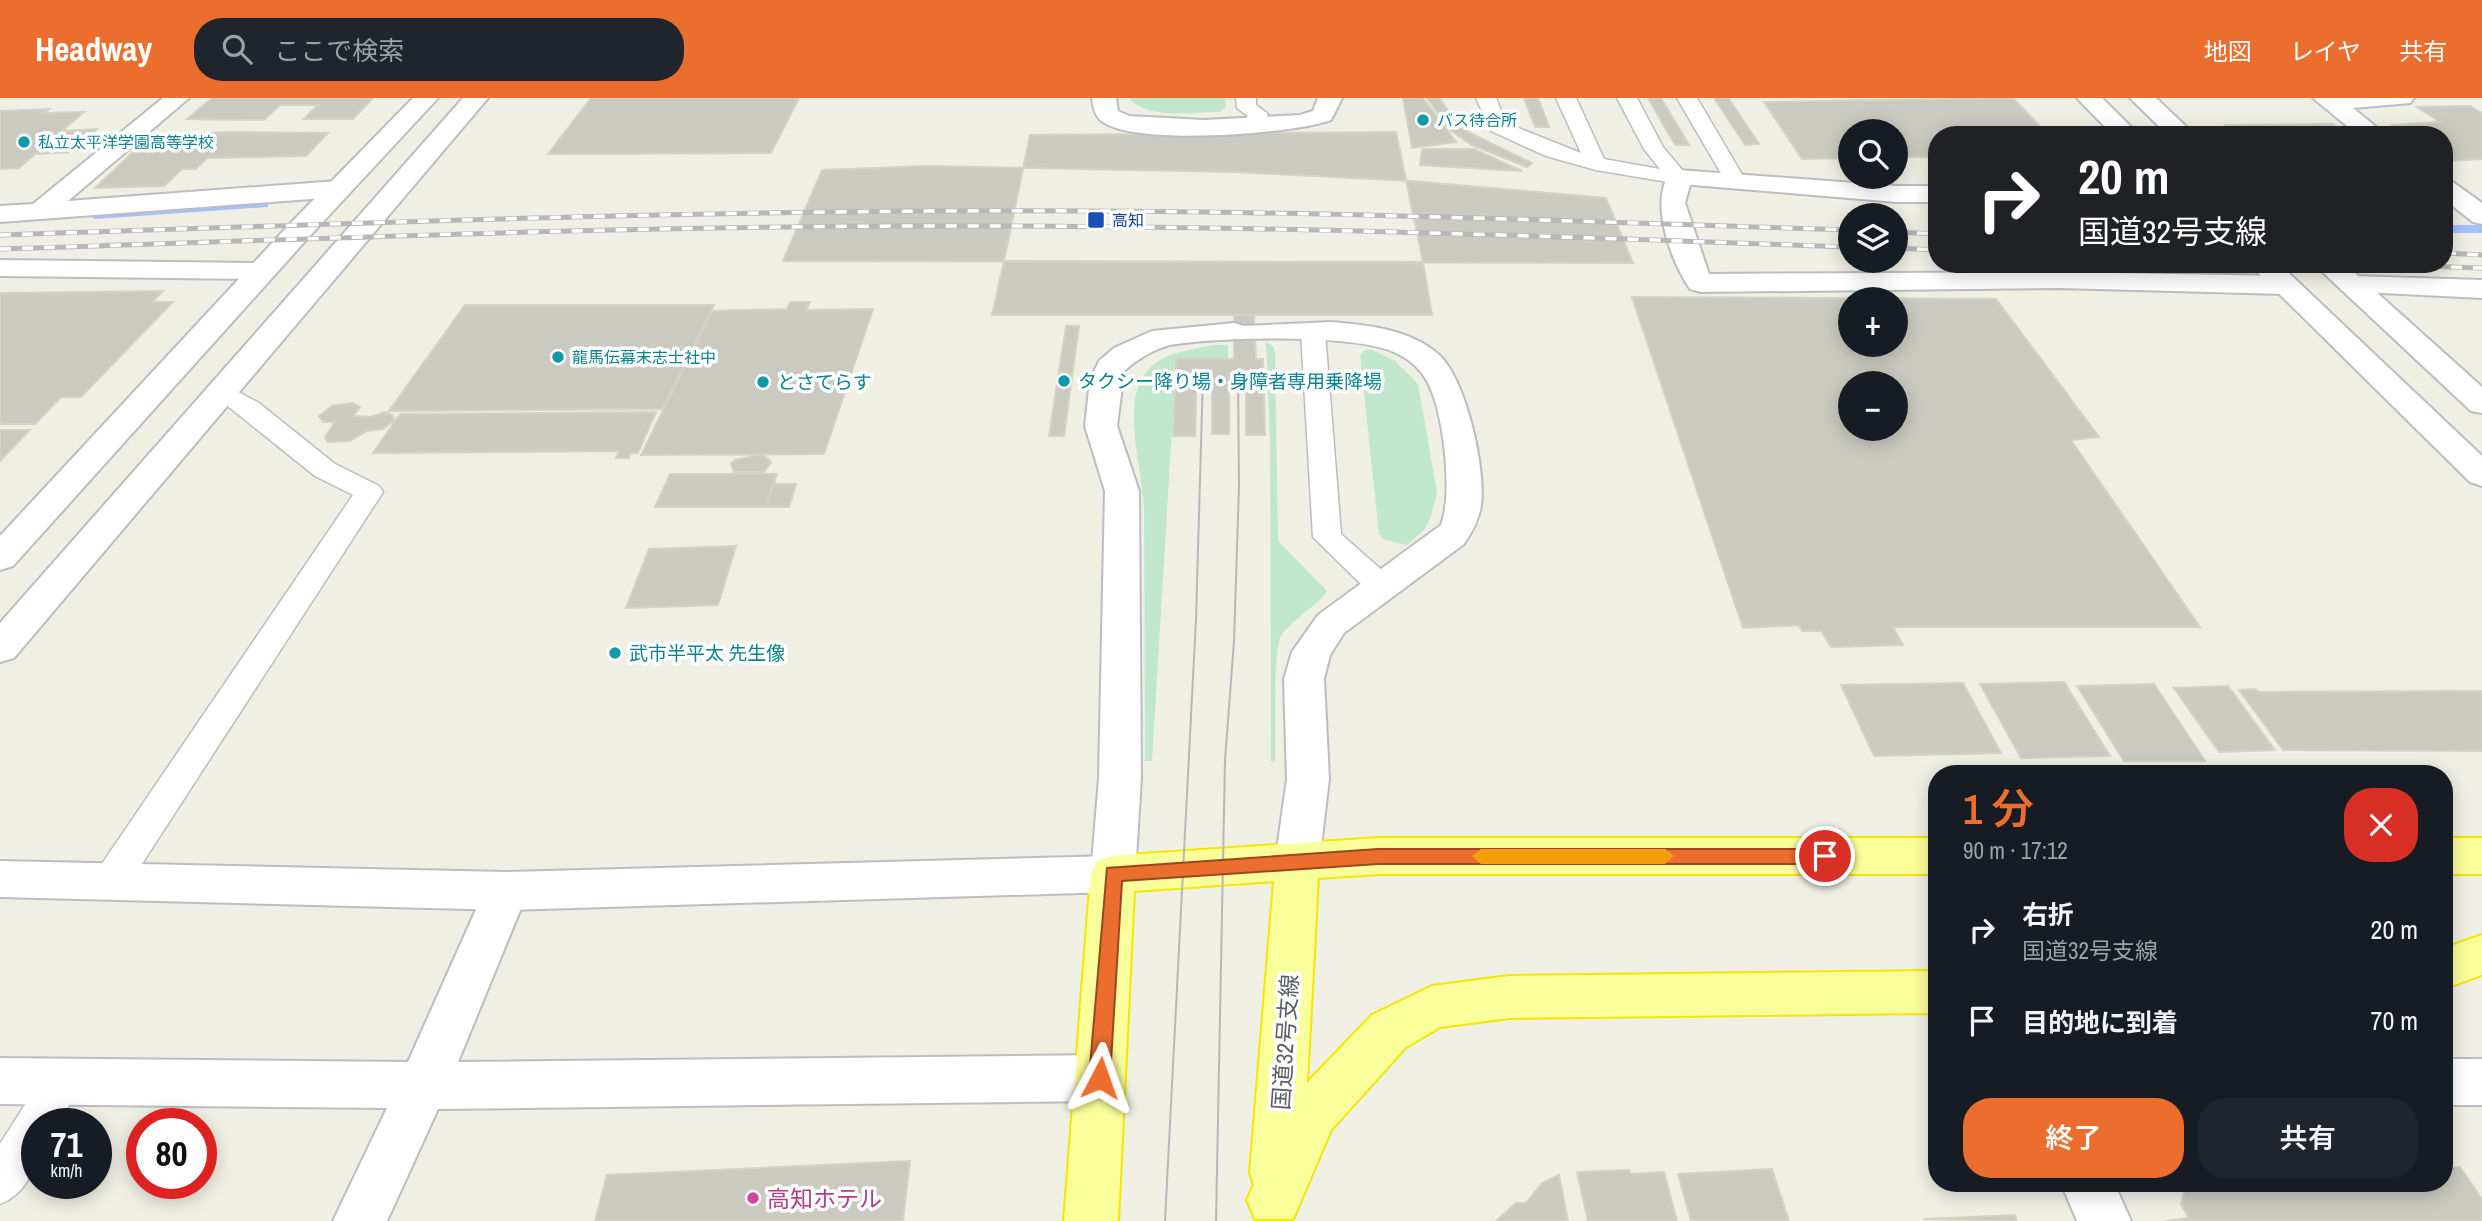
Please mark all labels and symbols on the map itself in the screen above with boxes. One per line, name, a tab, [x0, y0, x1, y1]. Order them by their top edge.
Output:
place label: バス待合所	[1437, 109, 1517, 131]
marker: バス待合所	[1415, 112, 1431, 128]
place label: 私立太平洋学園高等学校	[38, 131, 214, 153]
marker: 私立太平洋学園高等学校	[16, 134, 32, 150]
place label: 高知	[1112, 209, 1144, 231]
marker: 高知	[1086, 210, 1106, 230]
place label: 龍馬伝幕末志士社中	[572, 346, 716, 368]
marker: 龍馬伝幕末志士社中	[550, 349, 566, 365]
place label: タクシー降り場・身障者専用乗降場	[1078, 368, 1382, 394]
place label: とさてらす	[777, 369, 872, 395]
marker: タクシー降り場・身障者専用乗降場	[1056, 373, 1072, 389]
marker: とさてらす	[755, 374, 771, 390]
place label: 武市半平太 先生像	[629, 640, 785, 666]
marker: 武市半平太 先生像	[607, 645, 623, 661]
pin	[1795, 826, 1855, 886]
street label: 国道32号支線	[1265, 973, 1305, 1111]
position arrow	[1063, 1041, 1137, 1115]
speed limit sign: 80	[126, 1108, 217, 1199]
place label: 高知ホテル	[767, 1183, 882, 1214]
marker: 高知ホテル	[745, 1190, 761, 1206]

